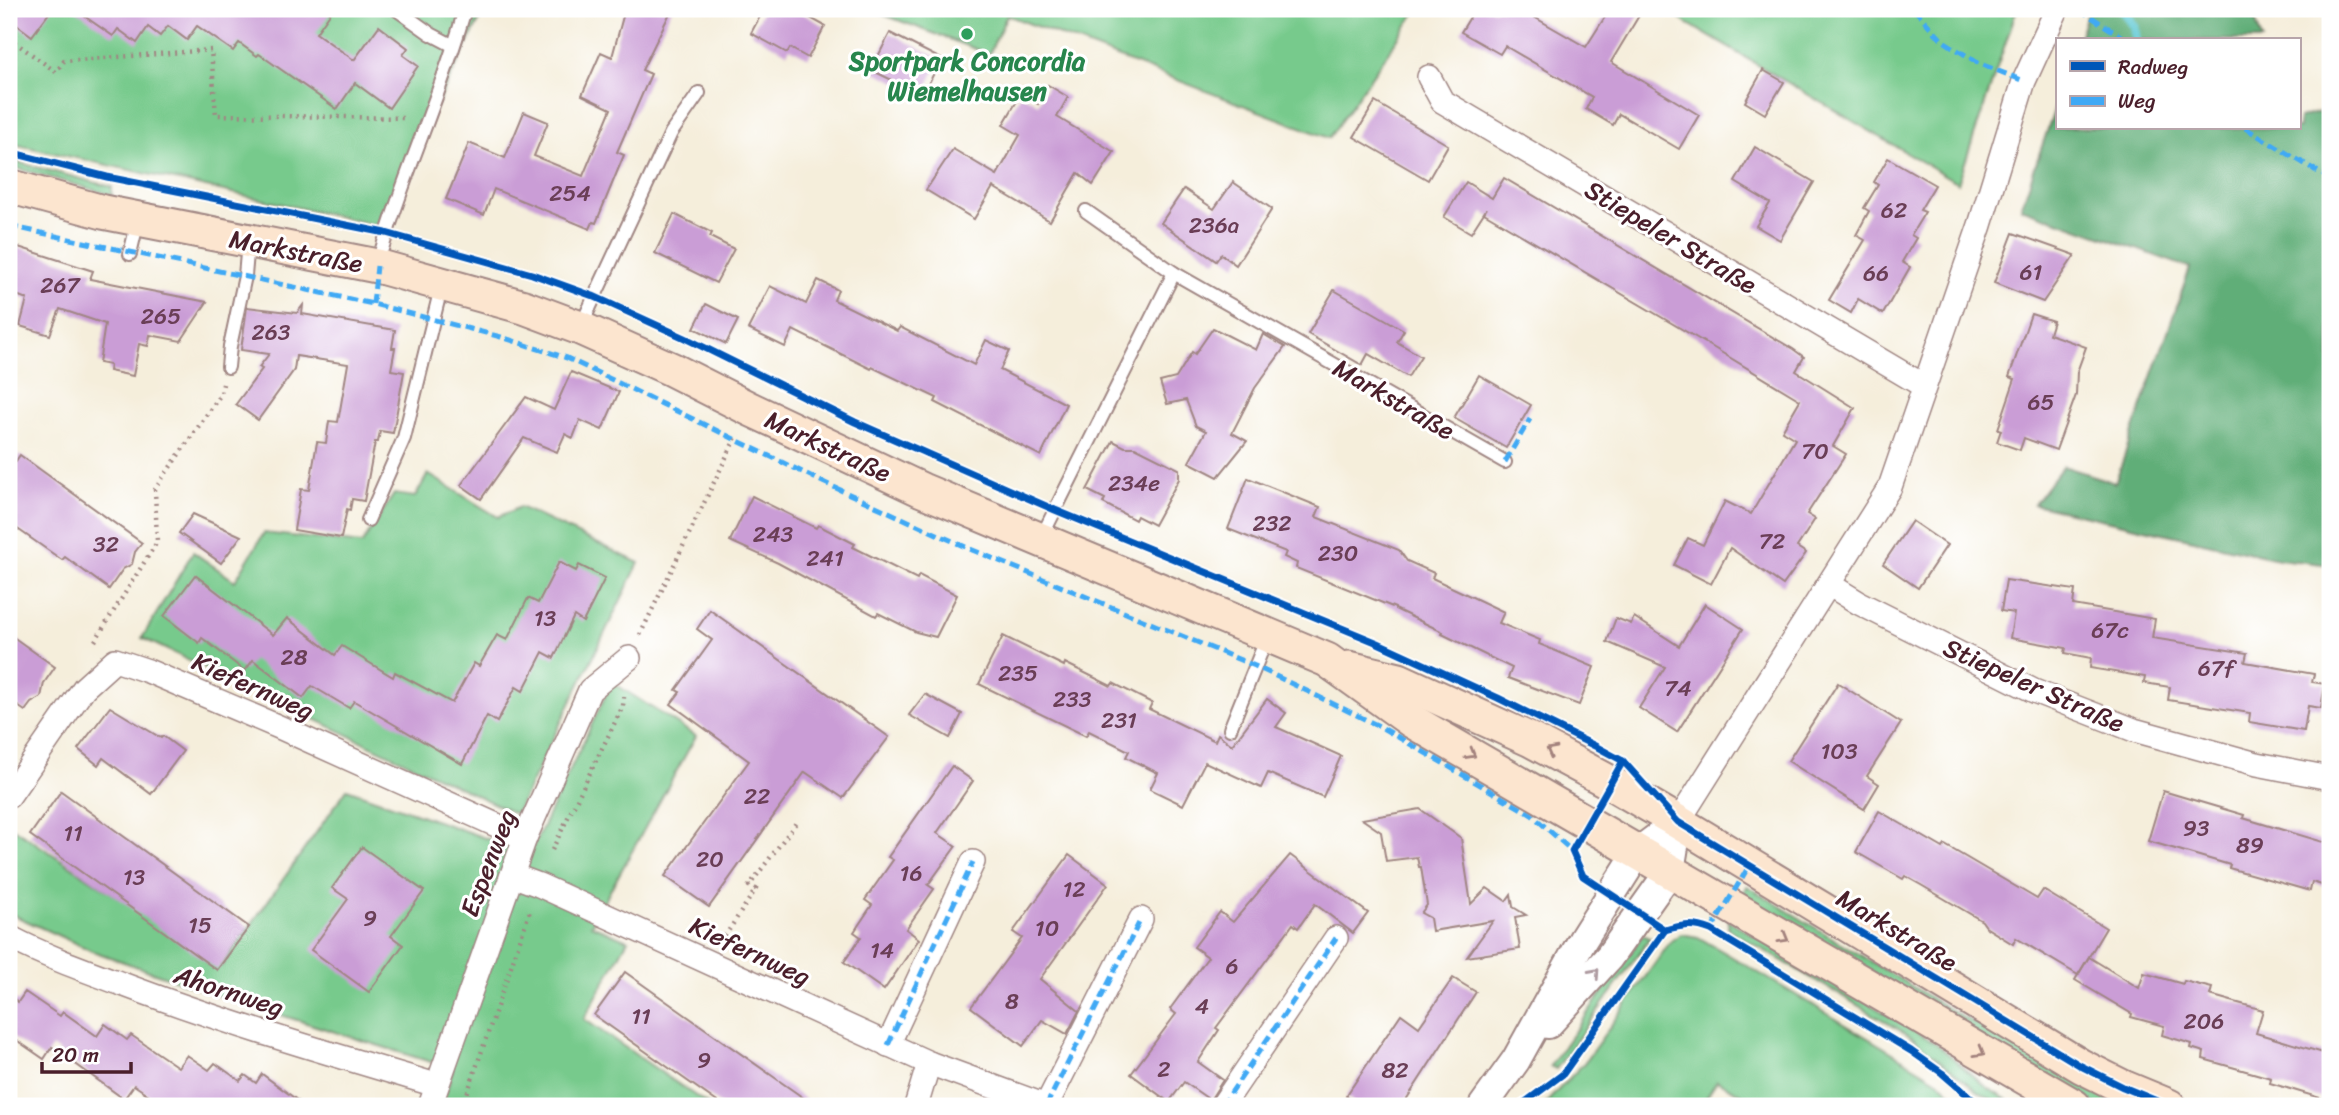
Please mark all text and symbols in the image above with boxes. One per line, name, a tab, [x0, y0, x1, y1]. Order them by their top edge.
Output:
marker: Sportpark Concordia Wiemelhausen	[959, 26, 975, 42]
place label: Sportpark Concordia Wiemelhausen	[848, 38, 1086, 114]
legend	[2056, 38, 2300, 130]
text: Radweg	[2118, 48, 2188, 86]
text: Weg	[2118, 82, 2156, 120]
street label: Stiepeler Straße	[1576, 167, 1767, 307]
house number: 254	[549, 173, 591, 214]
house number: 62	[1881, 190, 1907, 231]
house number: 236a	[1189, 205, 1239, 246]
street label: Markstraße	[225, 216, 367, 287]
house number: 61	[2020, 252, 2043, 293]
house number: 66	[1863, 253, 1889, 294]
house number: 267	[40, 265, 82, 306]
house number: 265	[141, 296, 181, 337]
house number: 263	[252, 312, 291, 353]
street label: Markstraße	[1324, 345, 1464, 453]
house number: 65	[2027, 382, 2055, 423]
street label: Markstraße	[757, 397, 899, 496]
house number: 70	[1801, 431, 1829, 472]
house number: 234e	[1108, 463, 1160, 504]
house number: 232	[1252, 503, 1292, 544]
house number: 243	[753, 514, 794, 555]
house number: 72	[1759, 521, 1785, 562]
house number: 32	[93, 524, 119, 565]
house number: 230	[1318, 533, 1358, 574]
house number: 241	[806, 538, 844, 579]
house number: 13	[534, 598, 557, 639]
house number: 67c	[2091, 610, 2129, 651]
street label: Stiepeler Straße	[1936, 624, 2133, 746]
house number: 28	[280, 637, 308, 678]
street label: Kiefernweg	[184, 639, 322, 733]
house number: 67f	[2198, 648, 2237, 689]
house number: 235	[998, 653, 1038, 694]
house number: 74	[1664, 668, 1692, 709]
house number: 233	[1053, 679, 1092, 720]
house number: 231	[1101, 700, 1137, 741]
house number: 103	[1820, 731, 1858, 772]
one-way arrow	[1464, 746, 1476, 759]
one-way arrow	[1546, 746, 1558, 759]
house number: 22	[744, 776, 770, 817]
street label: Espenweg	[446, 802, 530, 924]
house number: 93	[2183, 808, 2210, 849]
house number: 11	[63, 813, 83, 854]
house number: 89	[2236, 825, 2264, 866]
house number: 20	[696, 839, 724, 880]
house number: 16	[900, 853, 922, 894]
house number: 13	[123, 857, 146, 898]
house number: 12	[1062, 869, 1086, 910]
street label: Markstraße	[1827, 876, 1967, 985]
house number: 9	[363, 898, 377, 939]
street label: Kiefernweg	[682, 903, 818, 999]
house number: 15	[188, 905, 212, 946]
house number: 10	[1035, 908, 1059, 949]
house number: 14	[870, 930, 894, 971]
one-way arrow	[1776, 930, 1789, 943]
house number: 6	[1225, 946, 1239, 987]
street label: Ahornweg	[167, 951, 290, 1030]
one-way arrow	[1586, 968, 1599, 981]
house number: 8	[1005, 981, 1019, 1022]
house number: 4	[1195, 986, 1209, 1027]
house number: 11	[631, 996, 651, 1037]
house number: 206	[2184, 1001, 2224, 1042]
scale bar	[42, 1031, 131, 1075]
text: 20 m	[52, 1036, 99, 1074]
house number: 9	[697, 1040, 711, 1081]
one-way arrow	[1973, 1044, 1986, 1057]
house number: 2	[1157, 1049, 1171, 1090]
house number: 82	[1381, 1050, 1409, 1091]

